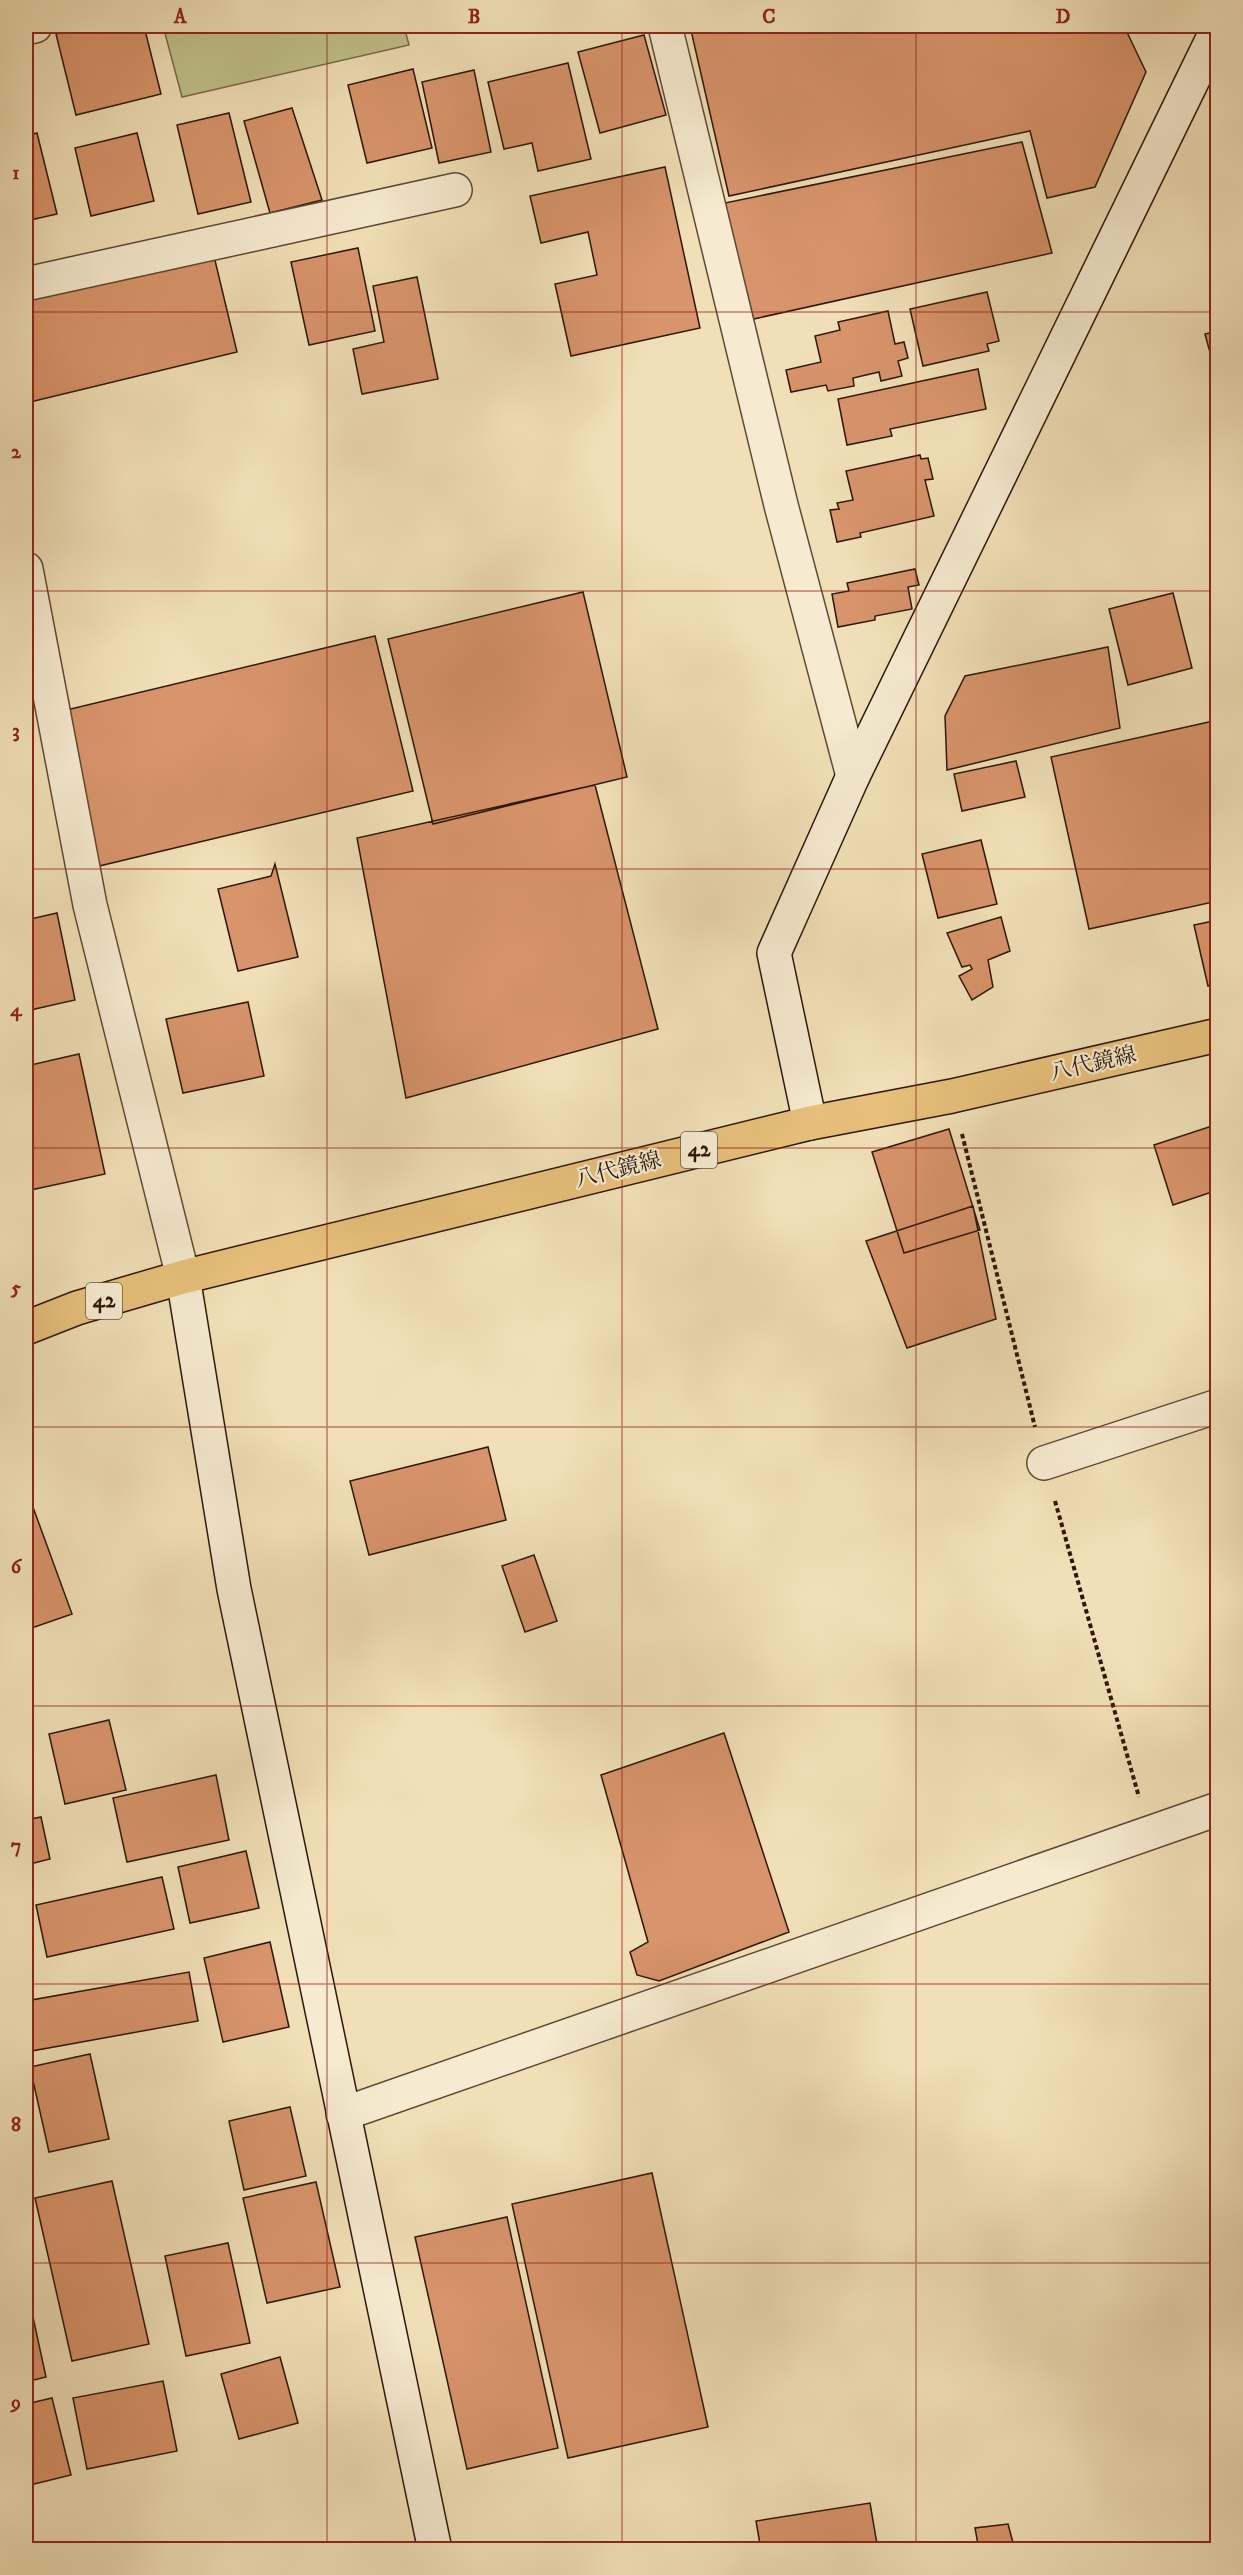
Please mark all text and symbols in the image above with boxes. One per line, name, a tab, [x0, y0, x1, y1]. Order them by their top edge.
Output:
text: A	[173, 5, 188, 30]
text: B	[468, 5, 480, 30]
text: C	[762, 5, 776, 30]
text: D	[1056, 5, 1071, 30]
text: 1	[12, 161, 20, 186]
text: 2	[11, 440, 22, 465]
text: 3	[12, 719, 20, 744]
text: 4	[10, 998, 23, 1023]
street label: 八代鏡線	[1047, 1041, 1139, 1087]
road number: 42	[681, 1132, 717, 1168]
street label: 八代鏡線	[572, 1146, 664, 1194]
text: 5	[10, 1276, 21, 1301]
road number: 42	[86, 1283, 122, 1319]
text: 6	[11, 1555, 23, 1580]
text: 7	[11, 1834, 21, 1859]
text: 8	[11, 2113, 21, 2138]
text: 9	[9, 2391, 21, 2416]

